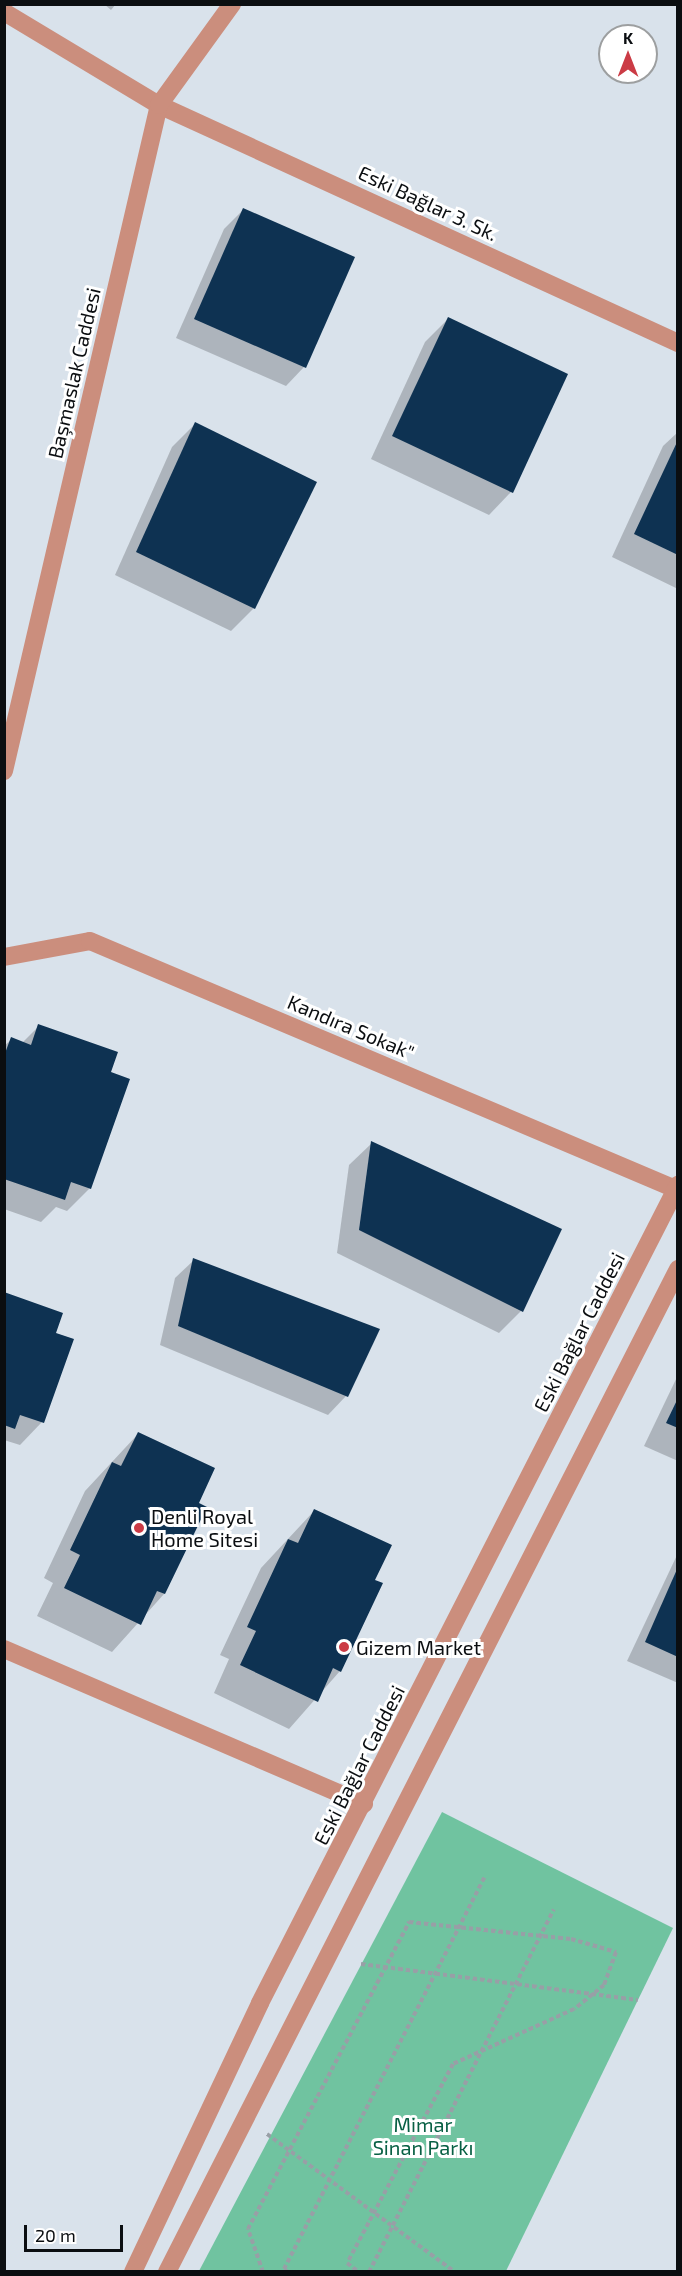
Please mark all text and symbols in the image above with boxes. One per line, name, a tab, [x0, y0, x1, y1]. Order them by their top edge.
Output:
north arrow	[598, 24, 658, 84]
text: K	[623, 28, 633, 47]
street label: Eski Bağlar 3. Sk.	[354, 160, 502, 246]
street label: Başmaslak Caddesi	[43, 285, 105, 461]
street label: Kandıra Sokak"	[284, 990, 418, 1064]
street label: Eski Bağlar Caddesi	[528, 1248, 630, 1416]
place label: Denli Royal Home Sitesi	[151, 1504, 258, 1551]
marker: Denli Royal Home Sitesi	[132, 1521, 146, 1535]
place label: Gizem Market	[356, 1635, 481, 1659]
marker: Gizem Market	[337, 1640, 351, 1654]
street label: Eski Bağlar Caddesi	[308, 1681, 410, 1849]
park label: Mimar Sinan Parkı	[373, 2112, 473, 2159]
scale bar	[27, 2213, 126, 2251]
text: 20 m	[35, 2224, 76, 2246]

